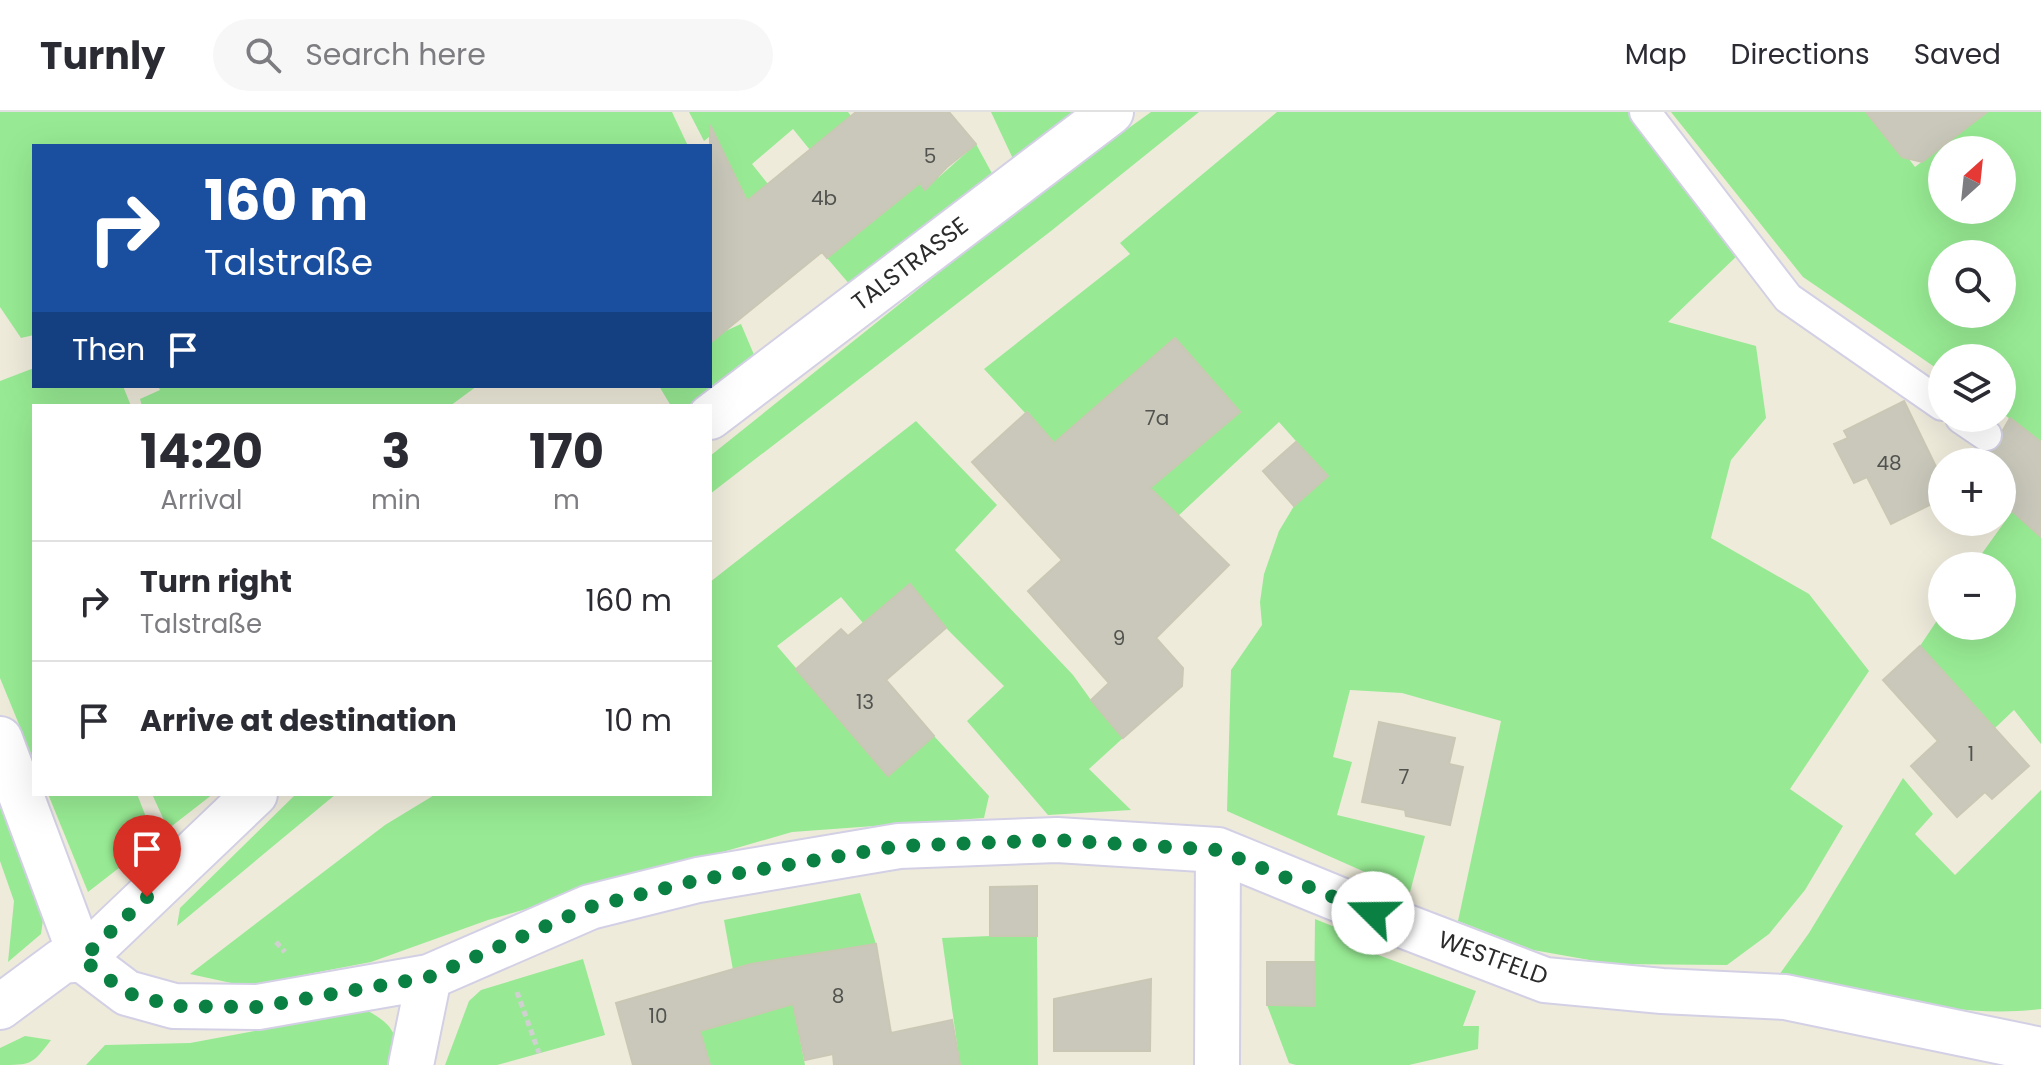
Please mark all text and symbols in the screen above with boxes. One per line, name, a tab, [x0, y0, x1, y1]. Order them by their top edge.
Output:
search box	[213, 19, 773, 91]
text: Turnly	[40, 29, 165, 82]
icon: search	[241, 33, 285, 77]
text: Search here	[305, 33, 486, 76]
text: Map	[1625, 35, 1687, 74]
text: Directions	[1731, 35, 1870, 74]
text: Saved	[1914, 35, 2001, 74]
north arrow	[1928, 136, 2016, 224]
map controls	[1928, 136, 2016, 640]
house number: 5	[924, 142, 936, 170]
text: 160 m	[204, 161, 368, 240]
icon: right	[72, 176, 176, 280]
house number: 4b	[811, 184, 837, 212]
street label: TALSTRASSE	[845, 209, 975, 318]
text: Talstraße	[204, 237, 373, 288]
button: search	[1928, 240, 2016, 328]
text: Then	[72, 328, 145, 371]
icon: arrive	[161, 328, 205, 372]
button: layers	[1928, 344, 2016, 432]
house number: 7a	[1145, 404, 1169, 432]
text: 14:20	[140, 418, 263, 485]
text: 3	[381, 418, 410, 485]
text: 170	[529, 418, 604, 485]
button: +	[1928, 448, 2016, 536]
house number: 48	[1876, 449, 1902, 477]
text: Arrival	[161, 482, 242, 518]
text: min	[371, 482, 421, 518]
text: m	[553, 482, 580, 518]
button: −	[1928, 552, 2016, 640]
text: Turn right	[140, 560, 292, 603]
icon: right	[72, 579, 116, 623]
text: 160 m	[586, 579, 672, 622]
text: Talstraße	[140, 606, 262, 642]
house number: 9	[1113, 624, 1125, 652]
house number: 13	[856, 688, 874, 716]
icon: arrive	[72, 699, 116, 743]
text: Arrive at destination	[140, 699, 457, 742]
text: 10 m	[605, 699, 672, 742]
house number: 1	[1968, 740, 1974, 768]
house number: 7	[1399, 763, 1410, 791]
pin	[113, 815, 181, 897]
icon: arrive	[125, 827, 169, 871]
position arrow	[1331, 871, 1415, 955]
street label: WESTFELD	[1434, 922, 1553, 993]
house number: 8	[832, 982, 844, 1010]
house number: 10	[649, 1002, 667, 1030]

